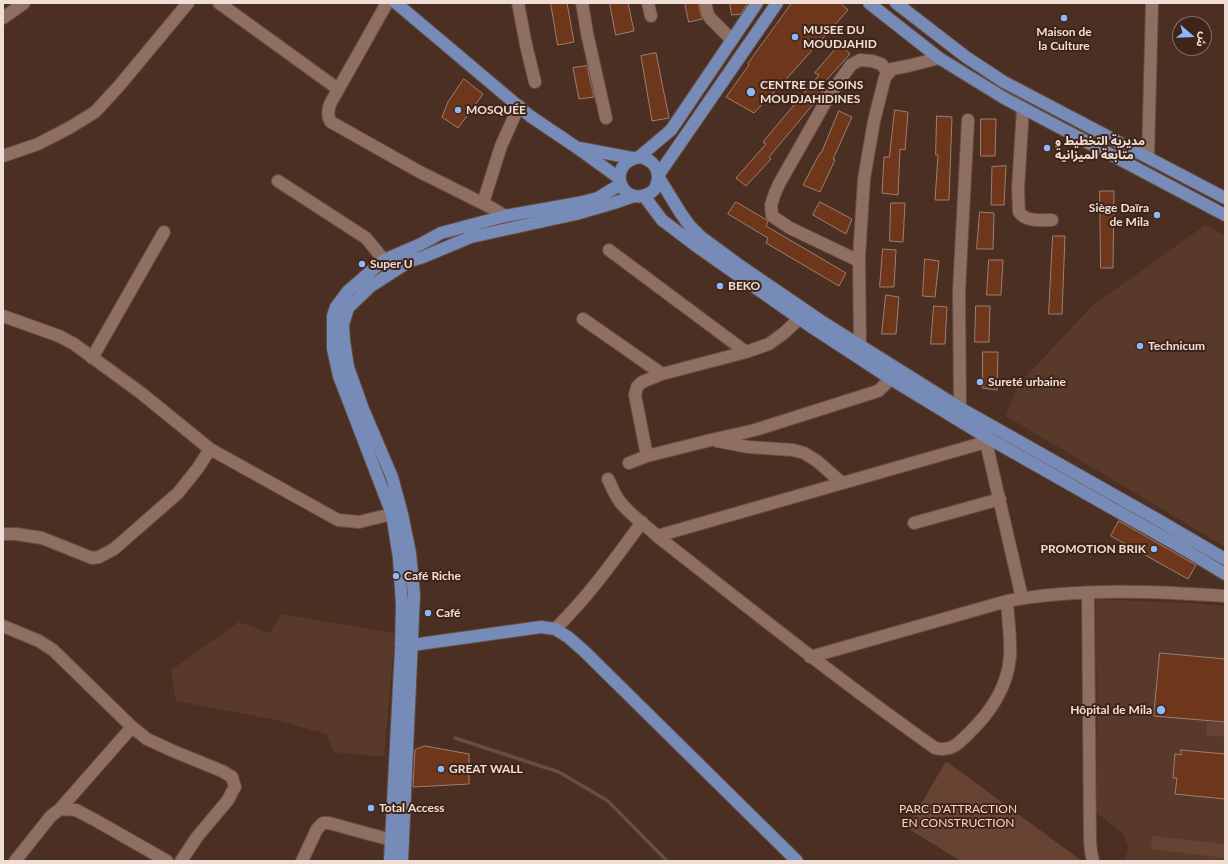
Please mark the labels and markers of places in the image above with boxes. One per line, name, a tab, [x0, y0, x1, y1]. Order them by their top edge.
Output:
marker: Maison de la Culture	[1059, 13, 1069, 23]
place label: MUSEE DU MOUDJAHID	[803, 23, 877, 51]
place label: Maison de la Culture	[1036, 25, 1092, 53]
marker: MUSEE DU MOUDJAHID	[790, 32, 800, 42]
place label: CENTRE DE SOINS MOUDJAHIDINES	[760, 78, 863, 106]
marker: CENTRE DE SOINS MOUDJAHIDINES	[745, 86, 757, 98]
place label: MOSQUÉE	[466, 103, 526, 117]
marker: MOSQUÉE	[453, 105, 463, 115]
place label: مديرية التخطيط و متابعة الميزانية	[1055, 134, 1145, 162]
marker: مديرية التخطيط و متابعة الميزانية	[1042, 143, 1052, 153]
place label: Siège Daïra de Mila	[1089, 201, 1149, 229]
marker: Siège Daïra de Mila	[1152, 210, 1162, 220]
place label: Super U	[370, 257, 413, 271]
marker: Super U	[357, 259, 367, 269]
place label: BEKO	[728, 279, 760, 293]
marker: BEKO	[715, 281, 725, 291]
place label: Technicum	[1148, 339, 1205, 353]
marker: Technicum	[1135, 341, 1145, 351]
place label: Sureté urbaine	[988, 375, 1066, 389]
marker: Sureté urbaine	[975, 377, 985, 387]
place label: PROMOTION BRIK	[1041, 542, 1146, 556]
marker: PROMOTION BRIK	[1149, 544, 1159, 554]
place label: Café Riche	[404, 569, 461, 583]
marker: Café Riche	[391, 571, 401, 581]
place label: Café	[436, 606, 460, 620]
marker: Café	[423, 608, 433, 618]
place label: Hôpital de Mila	[1070, 703, 1152, 717]
marker: Hôpital de Mila	[1155, 704, 1167, 716]
place label: GREAT WALL	[449, 762, 523, 776]
marker: GREAT WALL	[436, 764, 446, 774]
place label: Total Access	[379, 801, 444, 815]
marker: Total Access	[366, 803, 376, 813]

